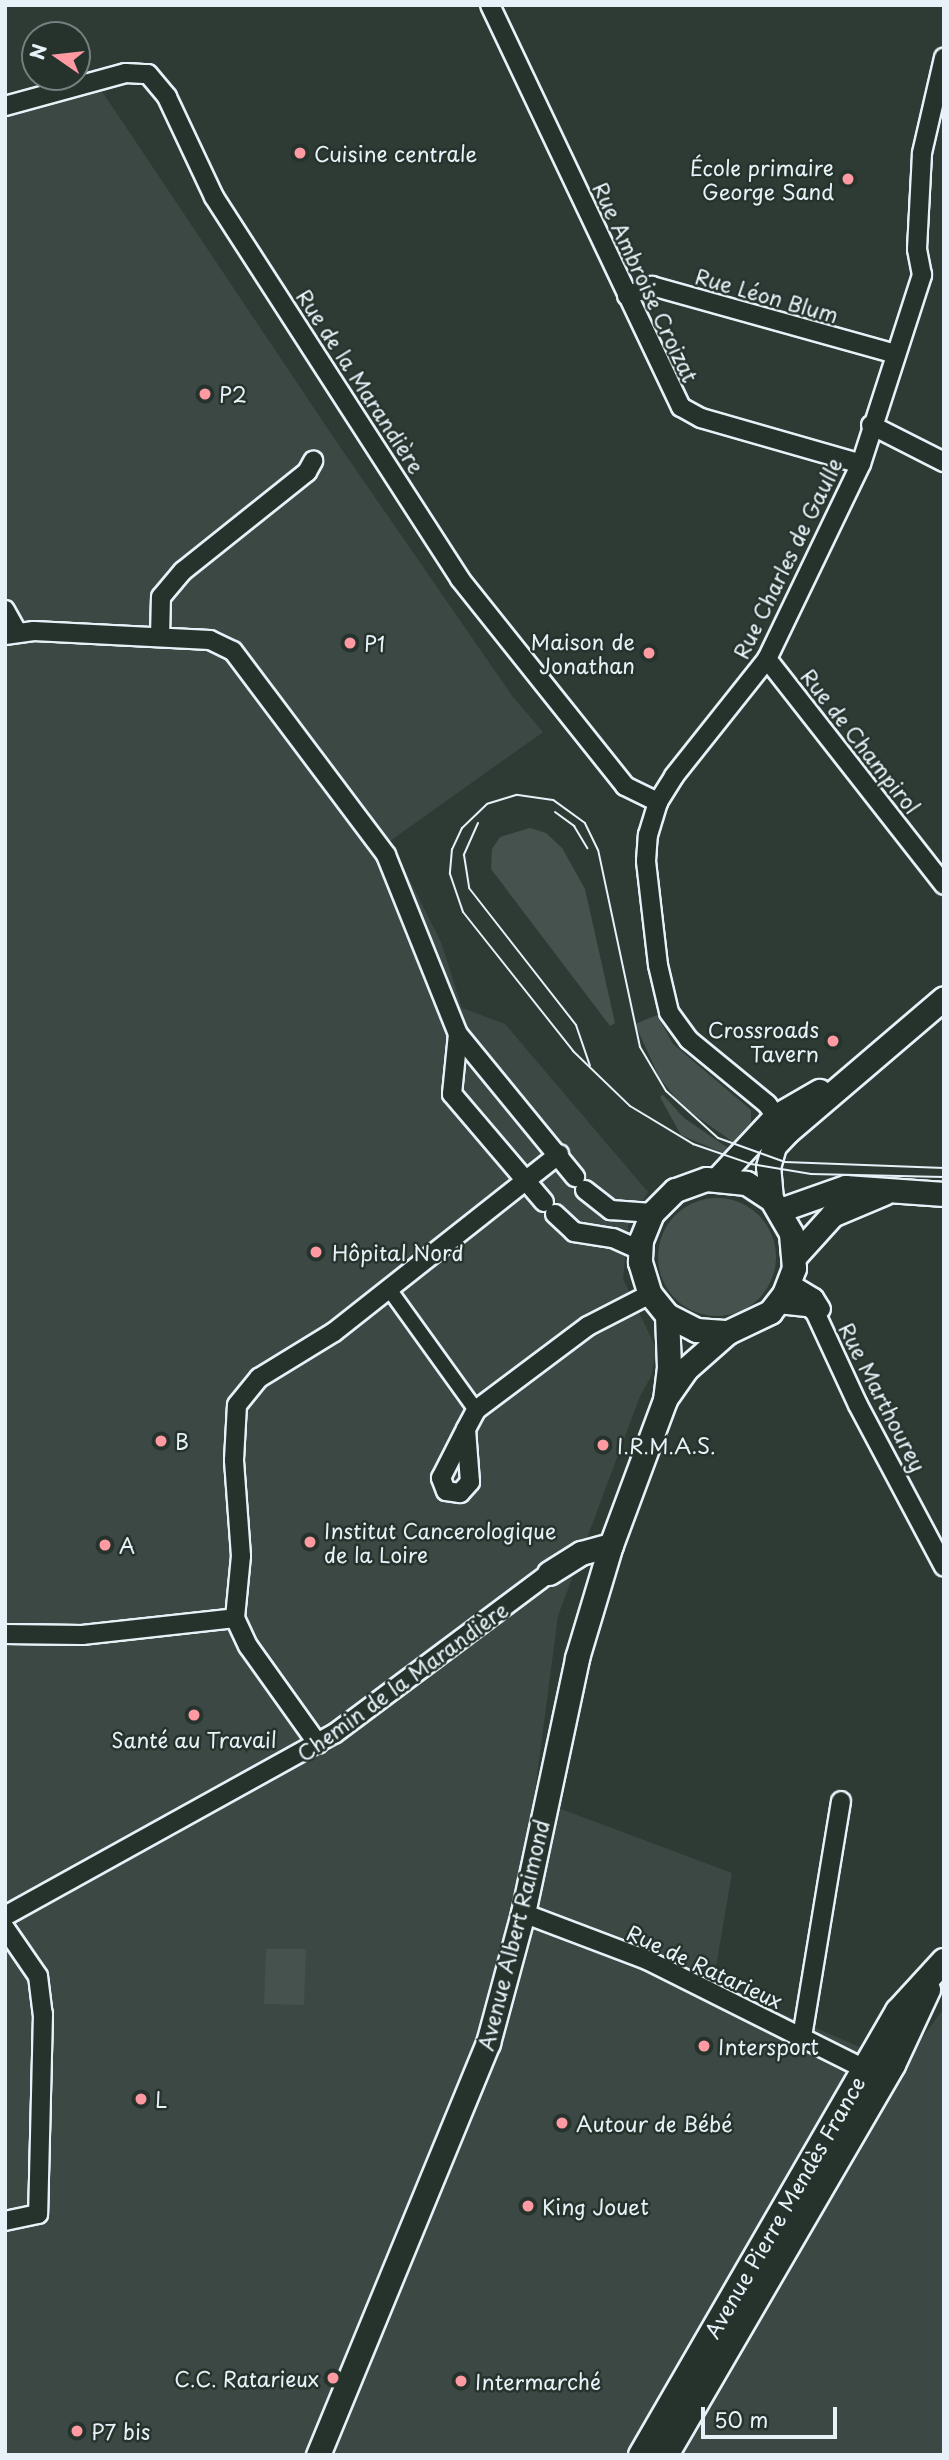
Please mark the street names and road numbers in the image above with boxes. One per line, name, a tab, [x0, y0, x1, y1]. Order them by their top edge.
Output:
street label: Rue Ambroise Croizat	[588, 177, 704, 387]
street label: Rue Léon Blum	[692, 262, 842, 328]
street label: Rue de la Marandière	[291, 283, 431, 479]
street label: Rue Charles de Gaulle	[726, 451, 848, 665]
street label: Rue de Champirol	[795, 662, 927, 820]
street label: Rue Marthourey	[834, 1317, 932, 1477]
street label: Chemin de la Marandière	[291, 1596, 513, 1766]
street label: Avenue Albert Raimond	[472, 1816, 554, 2054]
street label: Rue de Ratarieux	[622, 1918, 788, 2014]
street label: Avenue Pierre Mendès France	[699, 2072, 869, 2342]

